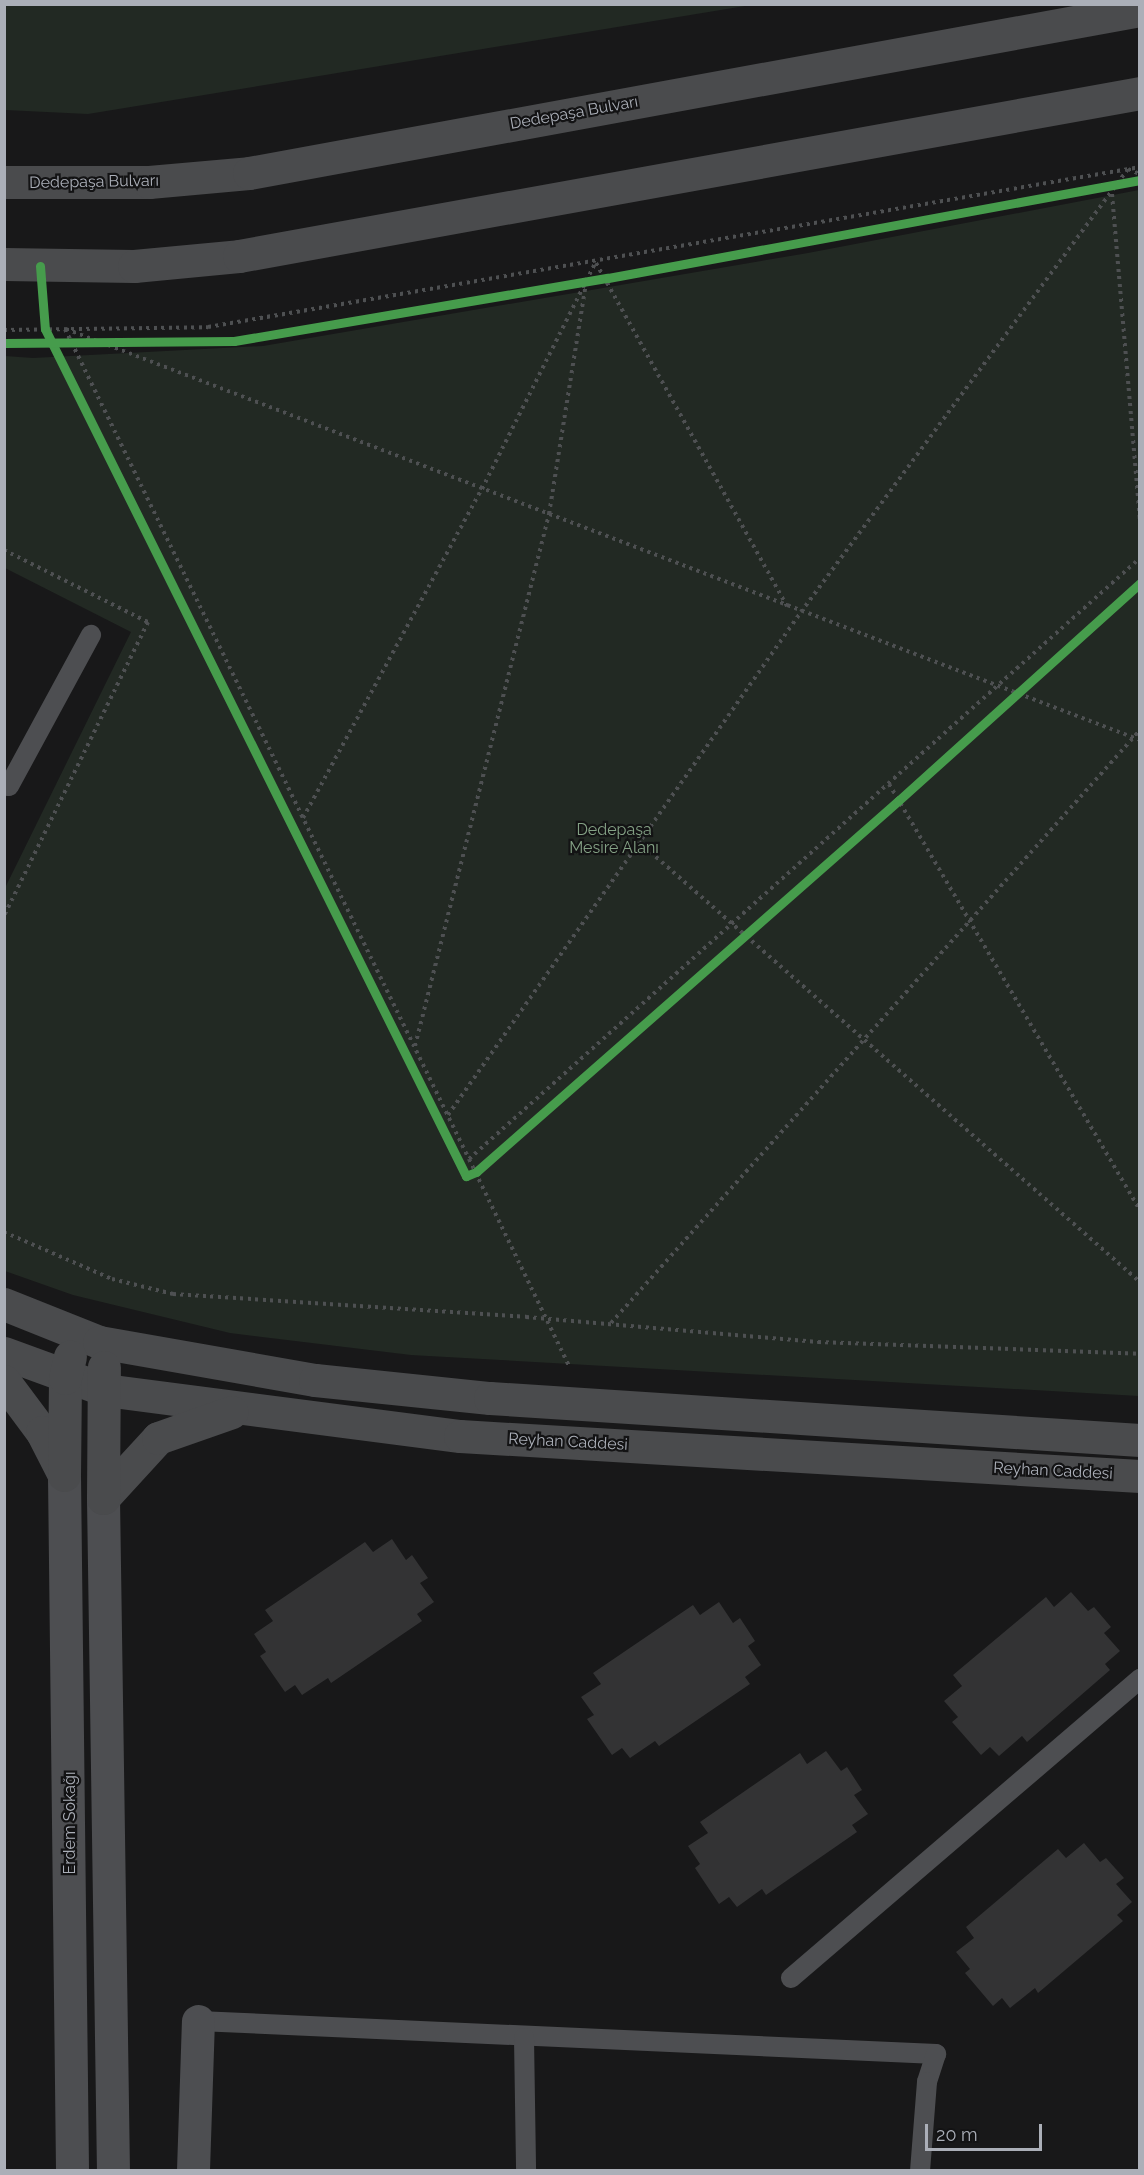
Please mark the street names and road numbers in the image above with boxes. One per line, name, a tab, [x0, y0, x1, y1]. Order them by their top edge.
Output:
street label: Dedepaşa Bulvarı	[508, 92, 640, 134]
street label: Dedepaşa Bulvarı	[29, 171, 159, 193]
street label: Reyhan Caddesi	[508, 1429, 628, 1455]
street label: Reyhan Caddesi	[993, 1458, 1113, 1484]
street label: Erdem Sokağı	[60, 1772, 80, 1874]

